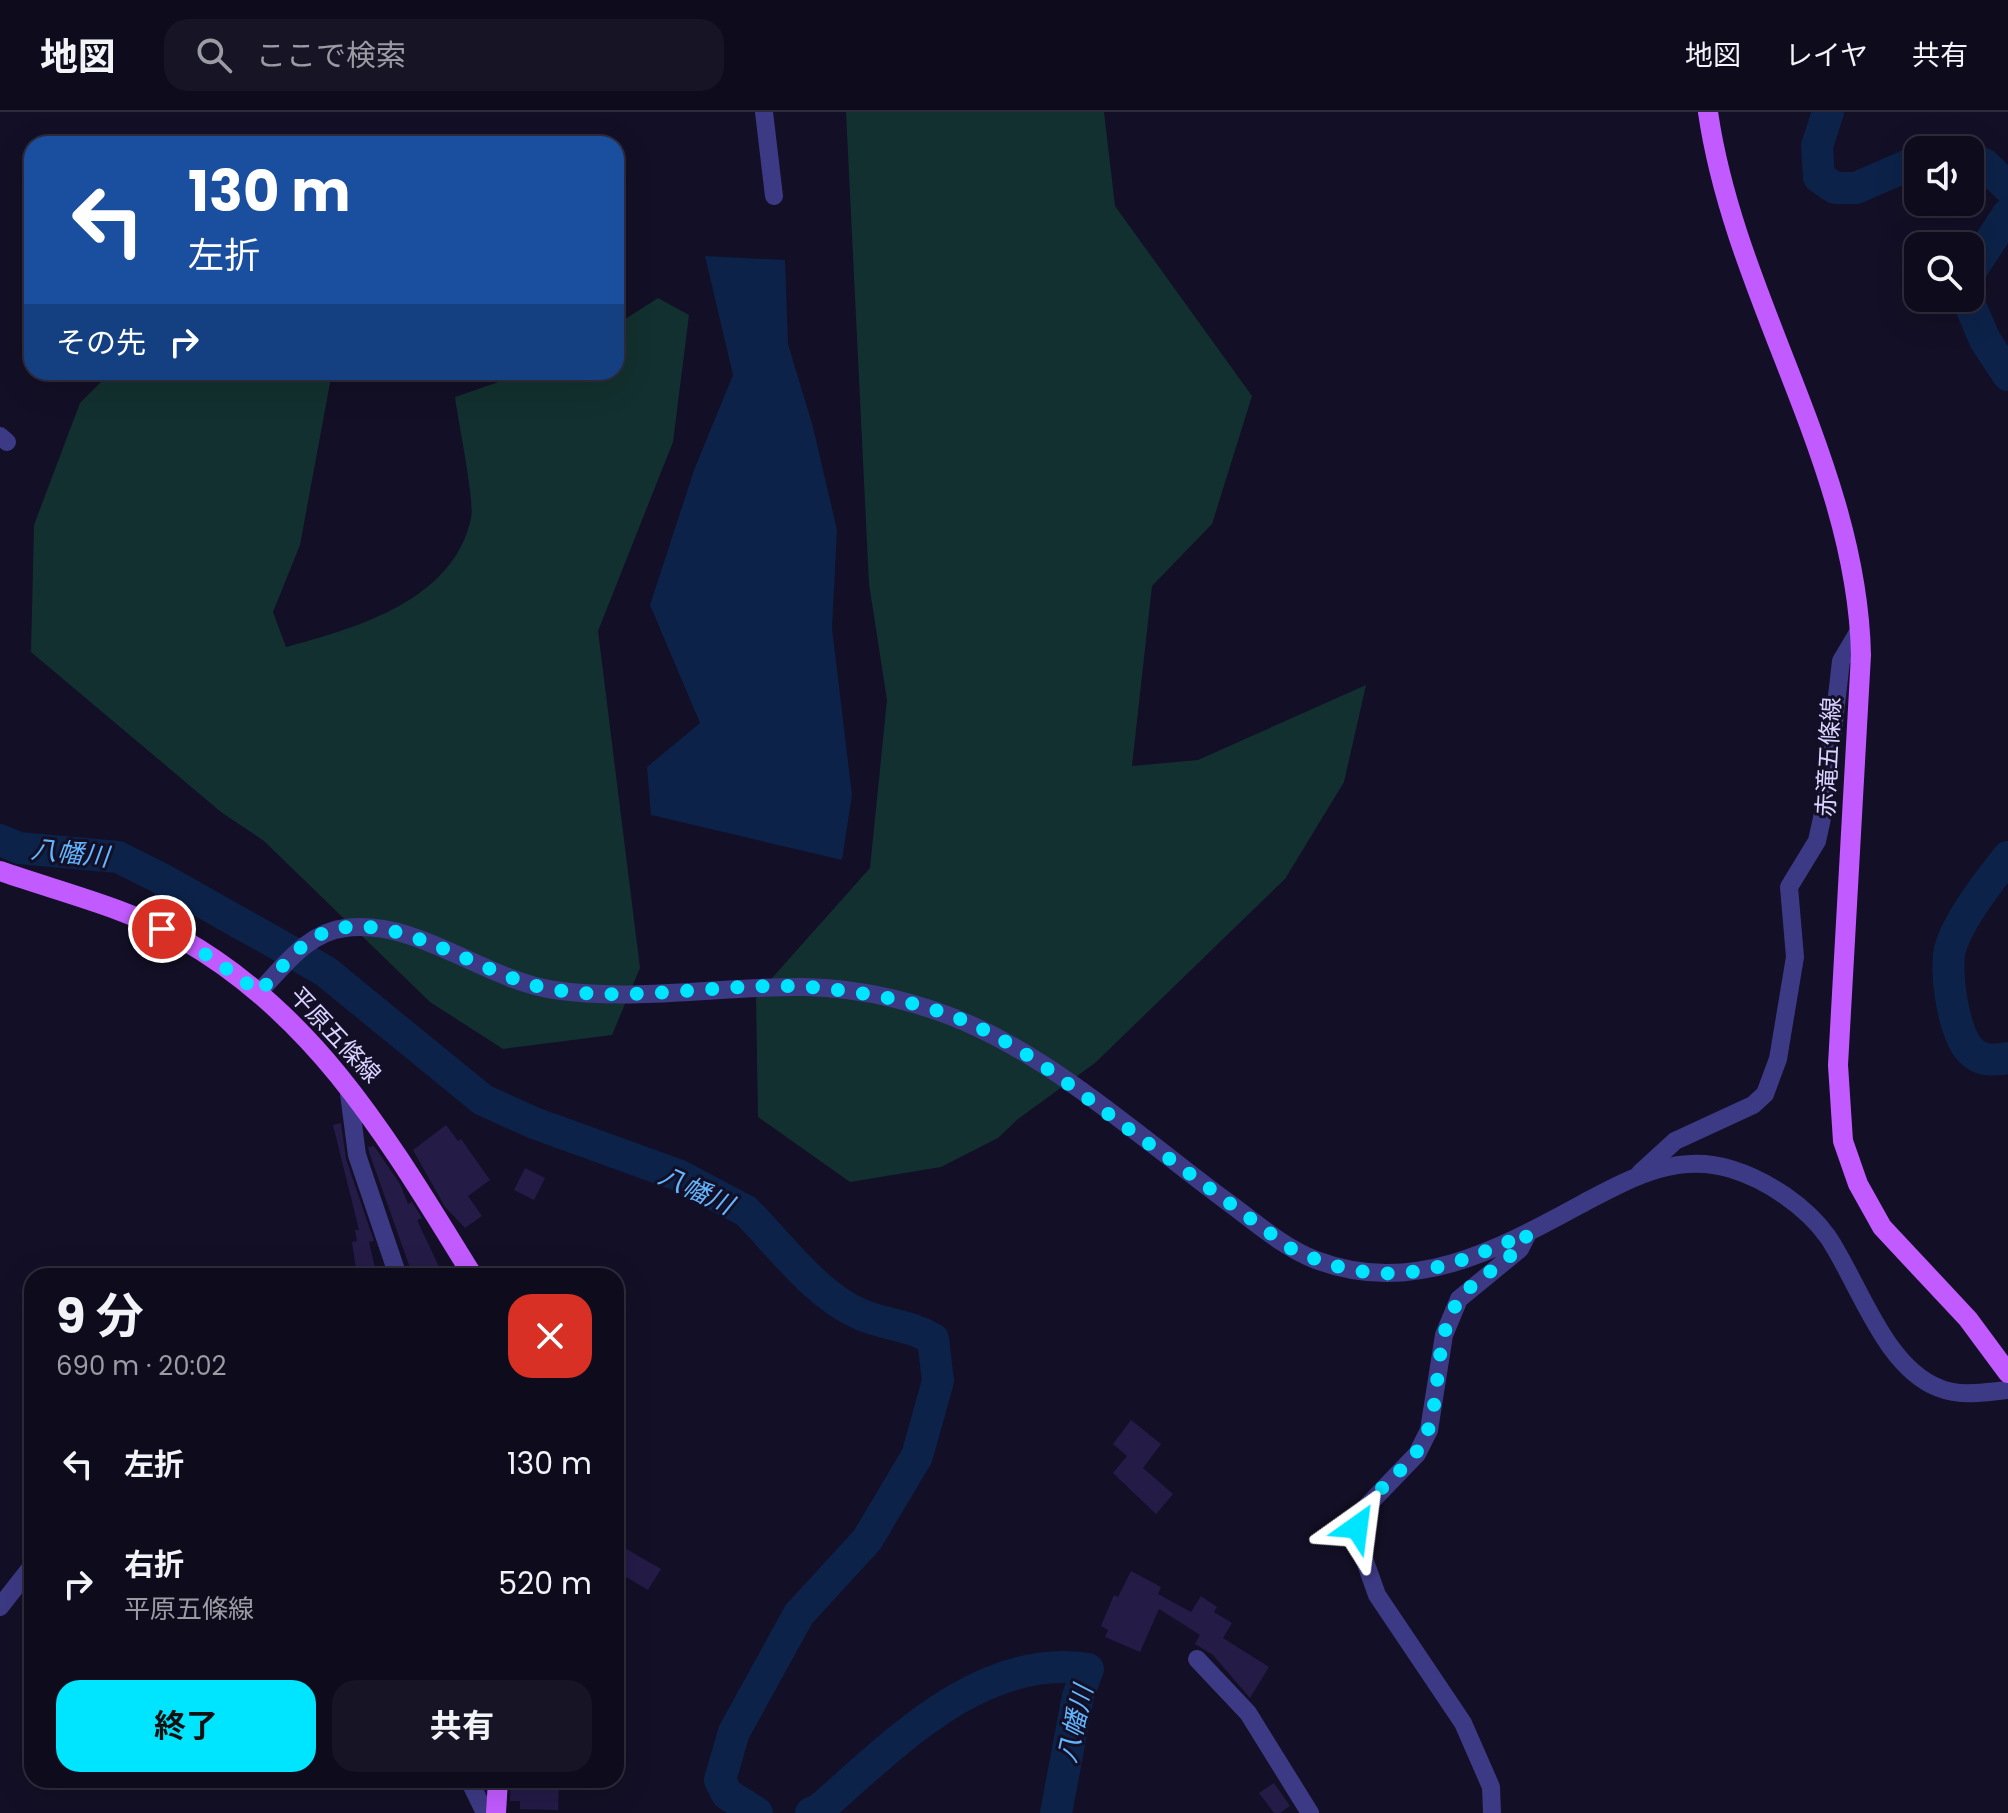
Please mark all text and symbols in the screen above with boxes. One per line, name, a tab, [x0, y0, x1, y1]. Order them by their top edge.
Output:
search box	[164, 19, 724, 91]
text: 地図	[40, 30, 116, 83]
icon: search	[192, 33, 236, 77]
text: ここで検索	[256, 34, 406, 77]
text: 地図	[1685, 36, 1741, 75]
text: レイヤ	[1785, 36, 1868, 75]
text: 共有	[1912, 36, 1968, 75]
map controls	[1904, 136, 1984, 312]
button: sound	[1904, 136, 1984, 216]
text: 130 m	[188, 152, 351, 231]
icon: left	[56, 168, 160, 272]
text: 左折	[188, 230, 260, 281]
button: search	[1904, 232, 1984, 312]
icon: right	[162, 320, 206, 364]
text: その先	[56, 321, 146, 364]
street label: 赤滝五條線	[1809, 696, 1848, 818]
water label: 八幡川	[29, 831, 114, 875]
pin	[128, 895, 196, 963]
icon: arrive	[140, 907, 184, 951]
street label: 平原五條線	[282, 980, 388, 1090]
water label: 八幡川	[653, 1157, 742, 1224]
text: 9 分	[56, 1283, 144, 1350]
button: close	[508, 1294, 592, 1378]
text: 690 m · 20:02	[56, 1348, 226, 1384]
icon: left	[56, 1442, 100, 1486]
text: 130 m	[507, 1442, 592, 1485]
text: 左折	[124, 1443, 184, 1486]
position arrow	[1315, 1485, 1399, 1569]
text: 右折	[124, 1543, 184, 1586]
icon: right	[56, 1562, 100, 1606]
text: 520 m	[498, 1562, 592, 1605]
text: 平原五條線	[124, 1591, 254, 1627]
water label: 八幡川	[1049, 1679, 1102, 1766]
button: 終了	[56, 1680, 316, 1772]
button: 共有	[332, 1680, 592, 1772]

